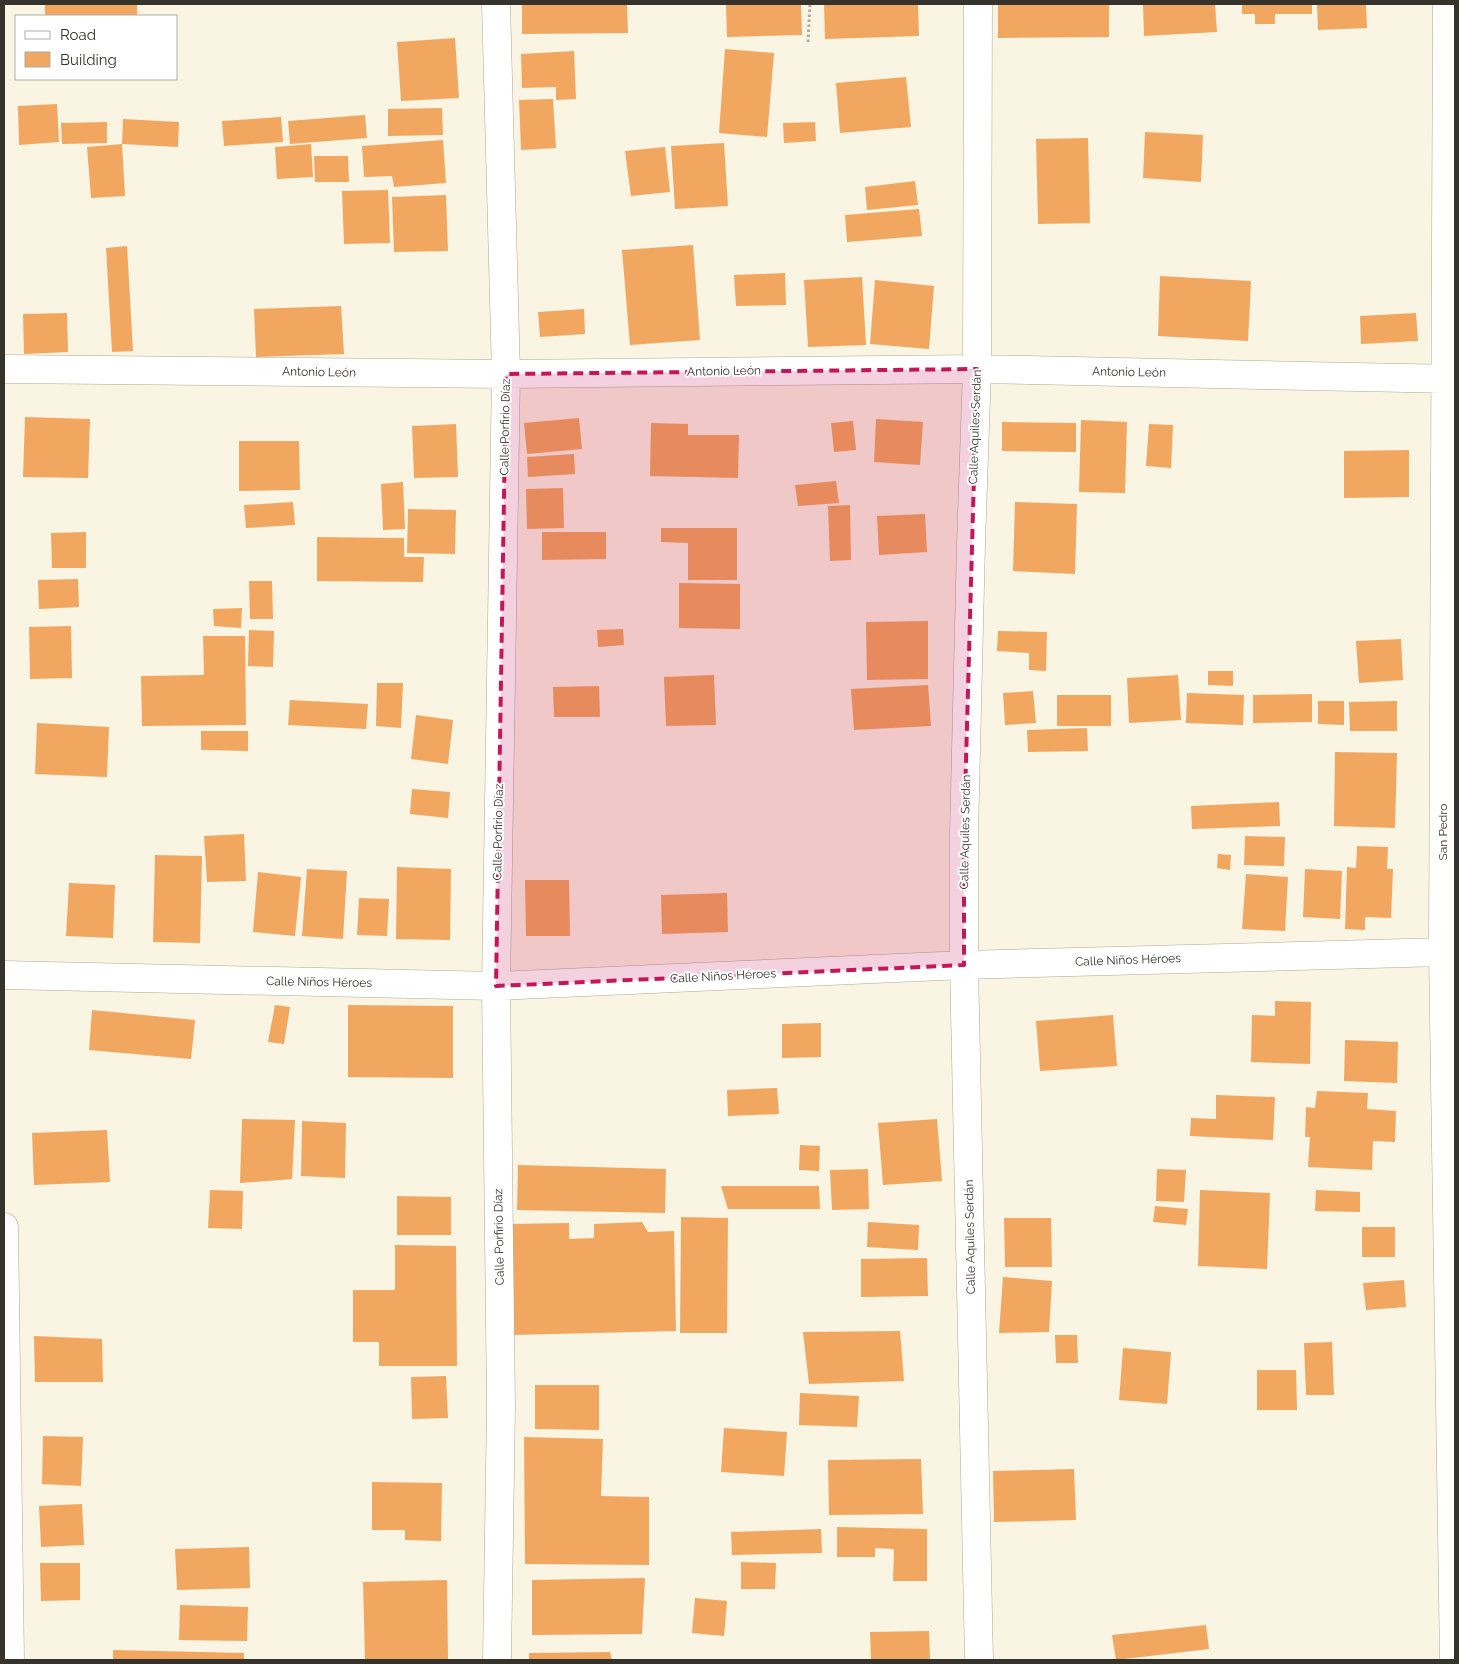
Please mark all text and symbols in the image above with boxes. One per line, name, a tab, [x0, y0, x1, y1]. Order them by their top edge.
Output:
legend	[15, 15, 178, 80]
text: Road	[60, 26, 96, 44]
text: Building	[60, 51, 117, 69]
street label: Antonio León	[687, 363, 761, 379]
street label: Antonio León	[282, 364, 356, 380]
street label: Antonio León	[1092, 364, 1166, 380]
street label: Calle Aquiles Serdán	[966, 369, 984, 485]
street label: Calle Porfirio Díaz	[497, 378, 513, 476]
street label: Calle Aquiles Serdán	[957, 775, 973, 889]
street label: Calle Porfirio Díaz	[490, 783, 506, 881]
street label: San Pedro	[1436, 804, 1450, 860]
street label: Calle Niños Héroes	[1075, 951, 1181, 969]
street label: Calle Niños Héroes	[670, 966, 777, 986]
street label: Calle Niños Héroes	[266, 974, 372, 990]
street label: Calle Aquiles Serdán	[962, 1180, 978, 1294]
street label: Calle Porfirio Díaz	[491, 1188, 507, 1286]

